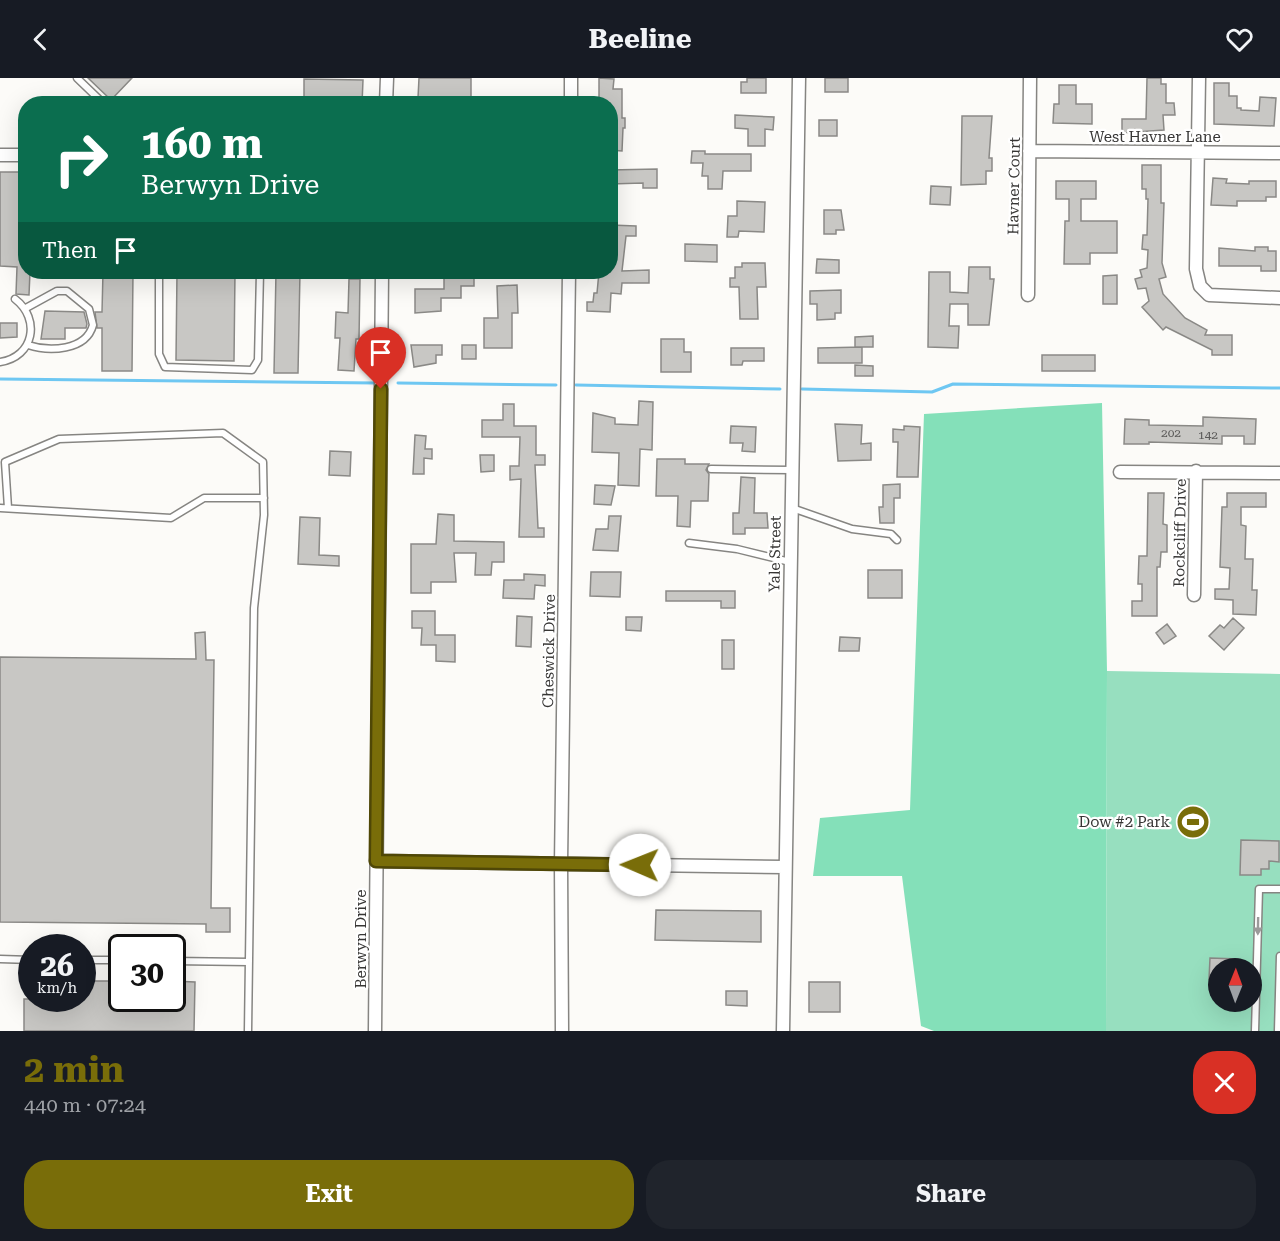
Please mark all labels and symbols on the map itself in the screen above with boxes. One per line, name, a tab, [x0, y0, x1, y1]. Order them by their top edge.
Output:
street label: West Havner Lane	[1089, 128, 1221, 146]
street label: Havner Court	[1004, 136, 1024, 235]
pin	[355, 327, 406, 389]
house number: 202	[1161, 426, 1181, 440]
house number: 142	[1198, 428, 1218, 442]
street label: Rockcliff Drive	[1170, 479, 1190, 587]
street label: Yale Street	[765, 515, 785, 593]
street label: Cheswick Drive	[539, 594, 559, 708]
sports icon: Dow #2 Park	[1175, 804, 1211, 840]
place label: Dow #2 Park	[1079, 813, 1170, 831]
position arrow	[608, 833, 672, 897]
street label: Berwyn Drive	[352, 889, 370, 989]
one-way arrow	[1253, 917, 1263, 936]
speed limit sign: 30	[108, 934, 186, 1012]
north arrow	[1208, 958, 1262, 1012]

